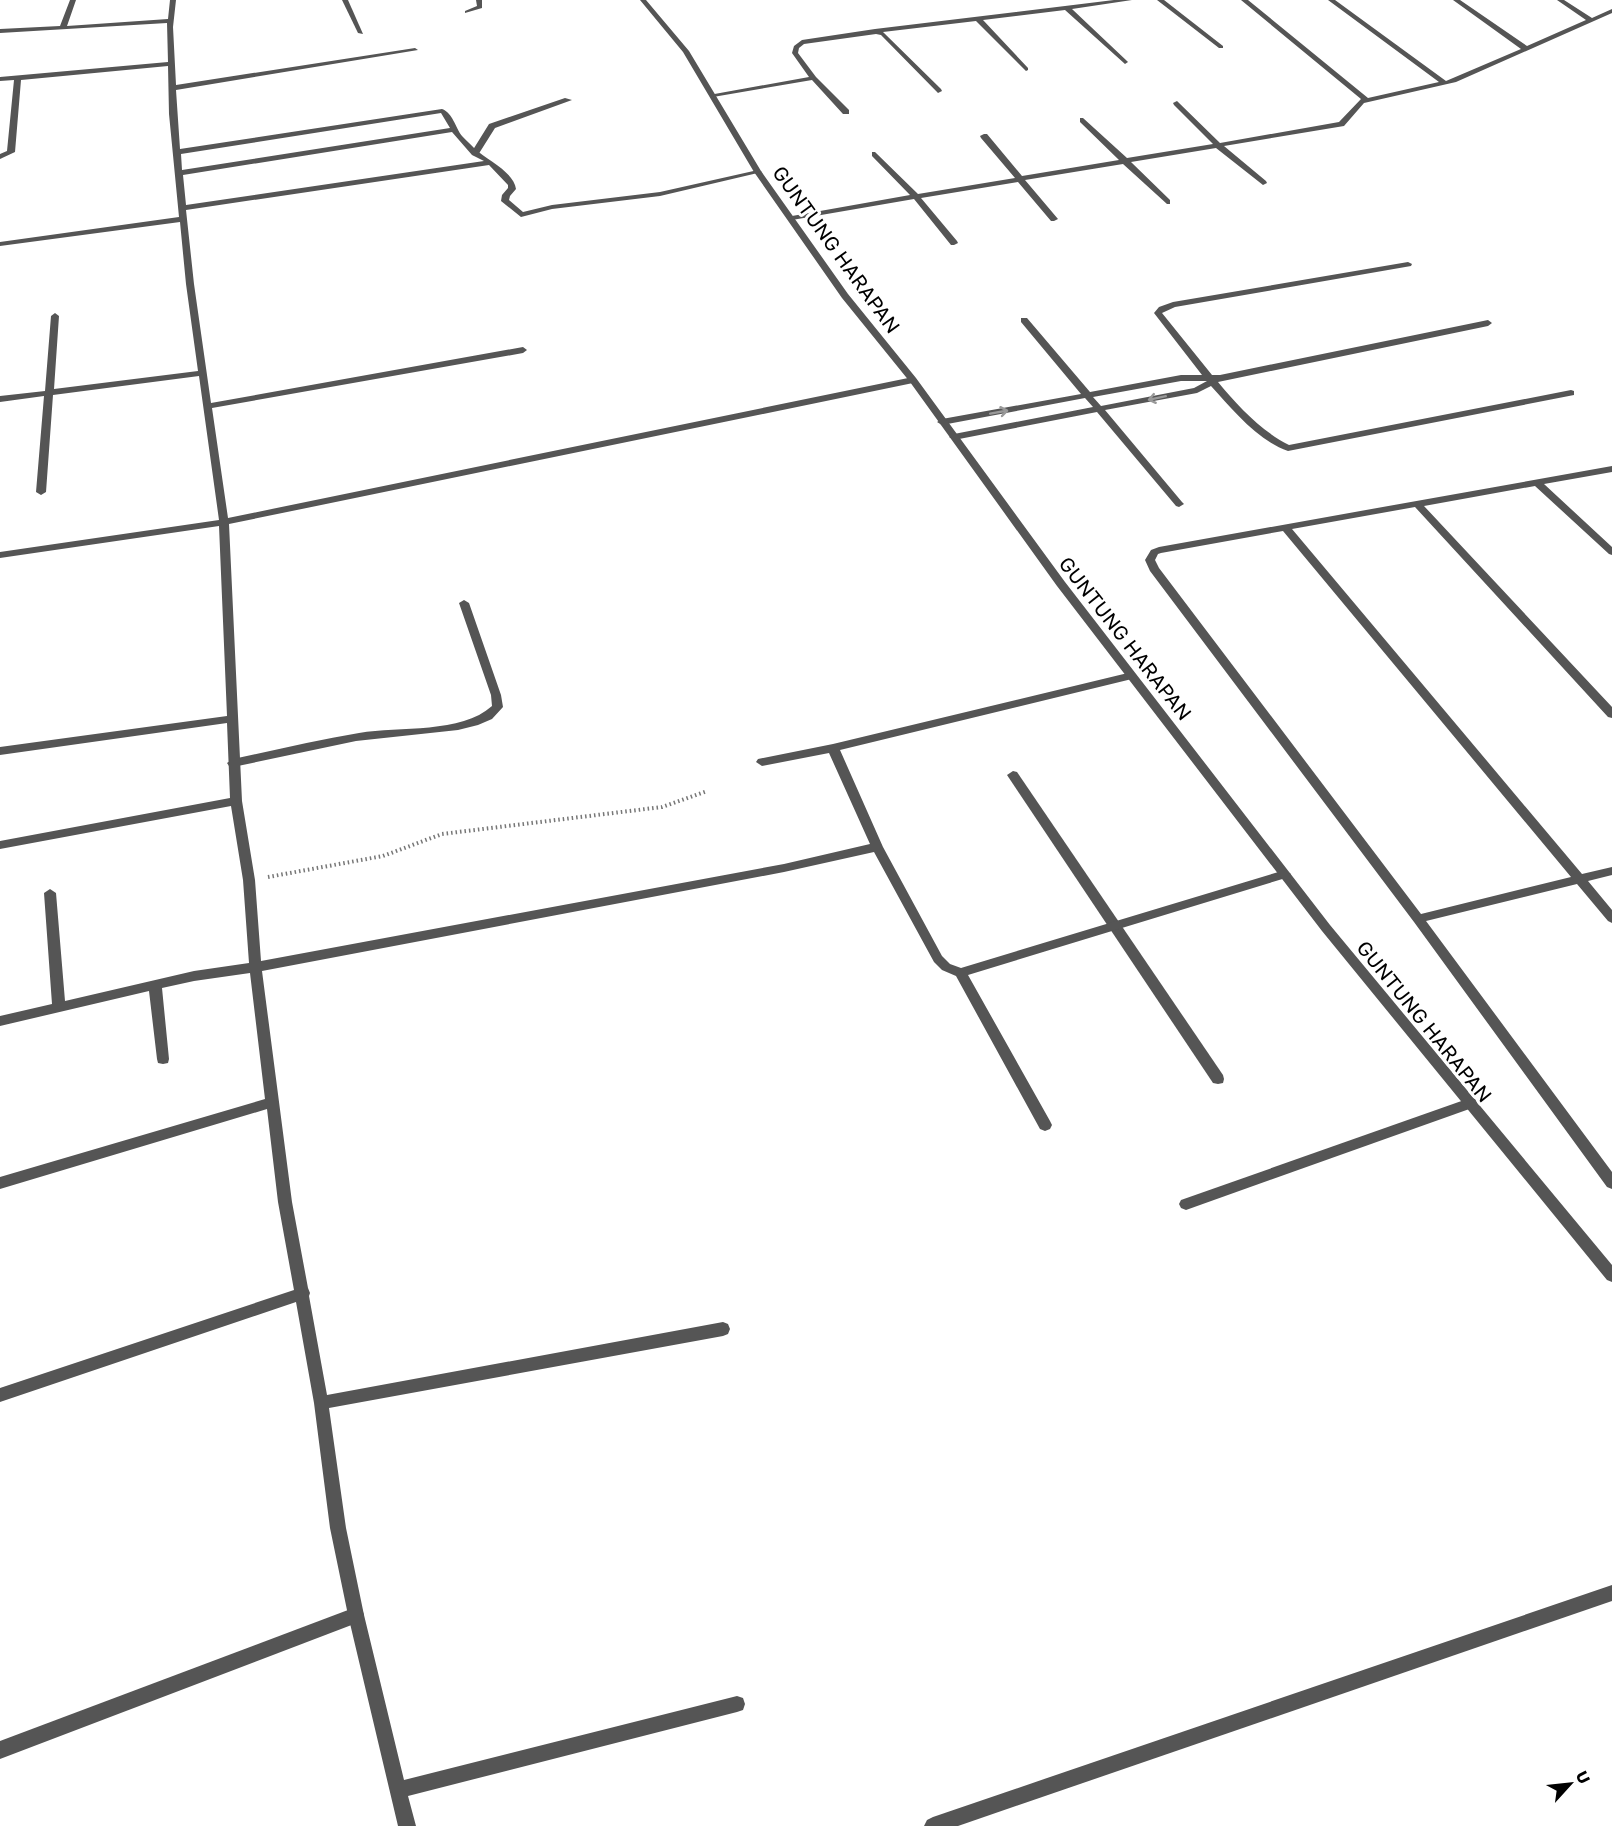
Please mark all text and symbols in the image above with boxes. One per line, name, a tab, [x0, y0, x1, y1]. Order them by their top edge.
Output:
street label: GUNTUNG HARAPAN	[768, 161, 906, 337]
one-way arrow	[1148, 392, 1167, 404]
one-way arrow	[989, 406, 1009, 417]
street label: GUNTUNG HARAPAN	[1055, 551, 1197, 725]
street label: GUNTUNG HARAPAN	[1352, 935, 1498, 1107]
north arrow	[1540, 1754, 1600, 1814]
text: U	[1572, 1767, 1595, 1787]

